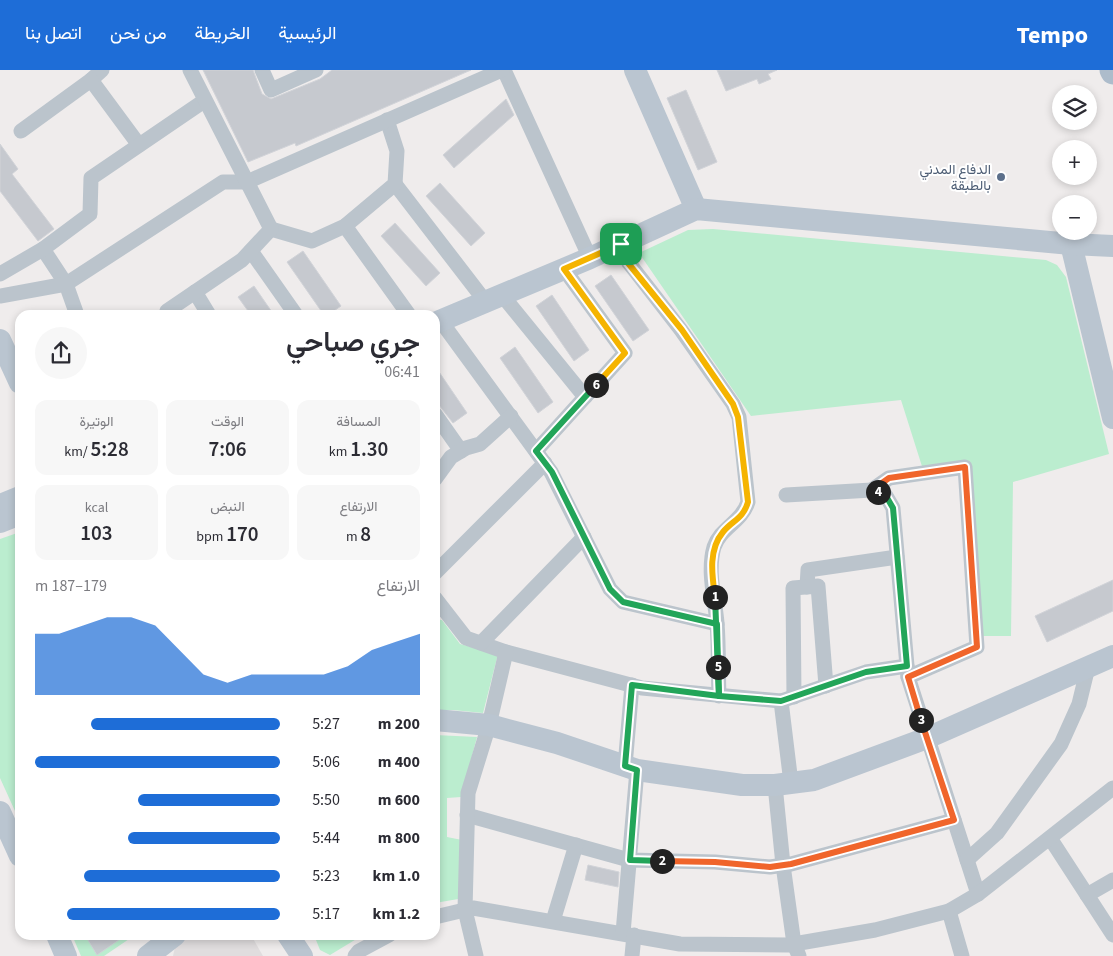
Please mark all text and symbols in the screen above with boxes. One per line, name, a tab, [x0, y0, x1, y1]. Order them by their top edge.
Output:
text: Tempo	[1016, 18, 1088, 53]
text: اتصل بنا	[25, 21, 82, 46]
text: من نحن	[110, 21, 167, 46]
text: الخريطة	[195, 21, 250, 46]
text: الرئيسية	[278, 21, 336, 46]
map controls	[1052, 85, 1097, 240]
button: layers	[1052, 85, 1097, 130]
button: +	[1052, 140, 1097, 185]
place label: الدفاع المدني بالطبقة	[920, 160, 991, 196]
marker: الدفاع المدني بالطبقة	[995, 171, 1007, 183]
button: −	[1052, 195, 1097, 240]
pin	[600, 223, 642, 265]
icon: arrive	[607, 230, 635, 258]
text: جري صباحي	[286, 322, 420, 362]
button: share	[35, 327, 87, 379]
text: 06:41	[384, 361, 420, 383]
pin: 6	[584, 372, 608, 398]
text: 6	[593, 375, 600, 395]
text: الوتيرة	[79, 412, 114, 432]
text: الوقت	[211, 412, 244, 432]
text: المسافة	[336, 412, 381, 432]
text: 5:28	[91, 434, 129, 464]
text: 7:06	[208, 434, 247, 464]
text: 1.30	[350, 434, 388, 464]
text: /km	[64, 442, 91, 462]
text: km	[329, 442, 350, 462]
pin: 4	[866, 480, 890, 504]
text: 4	[875, 482, 882, 502]
text: النبض	[210, 497, 245, 517]
text: الارتفاع	[340, 497, 378, 517]
text: kcal	[85, 498, 108, 518]
text: 103	[80, 518, 113, 548]
text: 170	[226, 519, 259, 549]
text: 8	[360, 519, 371, 549]
text: bpm	[196, 527, 226, 547]
text: m	[346, 527, 360, 547]
text: 179–187 m	[35, 575, 107, 597]
text: الارتفاع	[377, 575, 420, 597]
pin: 1	[702, 584, 728, 610]
text: 1	[712, 587, 719, 607]
pin: 5	[706, 654, 730, 680]
text: 5	[715, 657, 722, 677]
pin: 3	[908, 708, 934, 732]
text: 3	[918, 710, 925, 730]
text: 5:27	[312, 713, 340, 735]
text: 200 m	[378, 713, 420, 735]
text: 5:06	[312, 751, 340, 773]
text: 400 m	[378, 751, 420, 773]
text: 5:50	[312, 789, 340, 811]
text: 600 m	[378, 789, 420, 811]
text: 5:44	[312, 827, 340, 849]
text: 800 m	[378, 827, 420, 849]
pin: 2	[650, 848, 674, 874]
text: 2	[659, 851, 666, 871]
text: 5:23	[312, 865, 340, 887]
text: 1.0 km	[373, 865, 420, 887]
text: 5:17	[312, 903, 340, 925]
text: 1.2 km	[373, 903, 420, 925]

